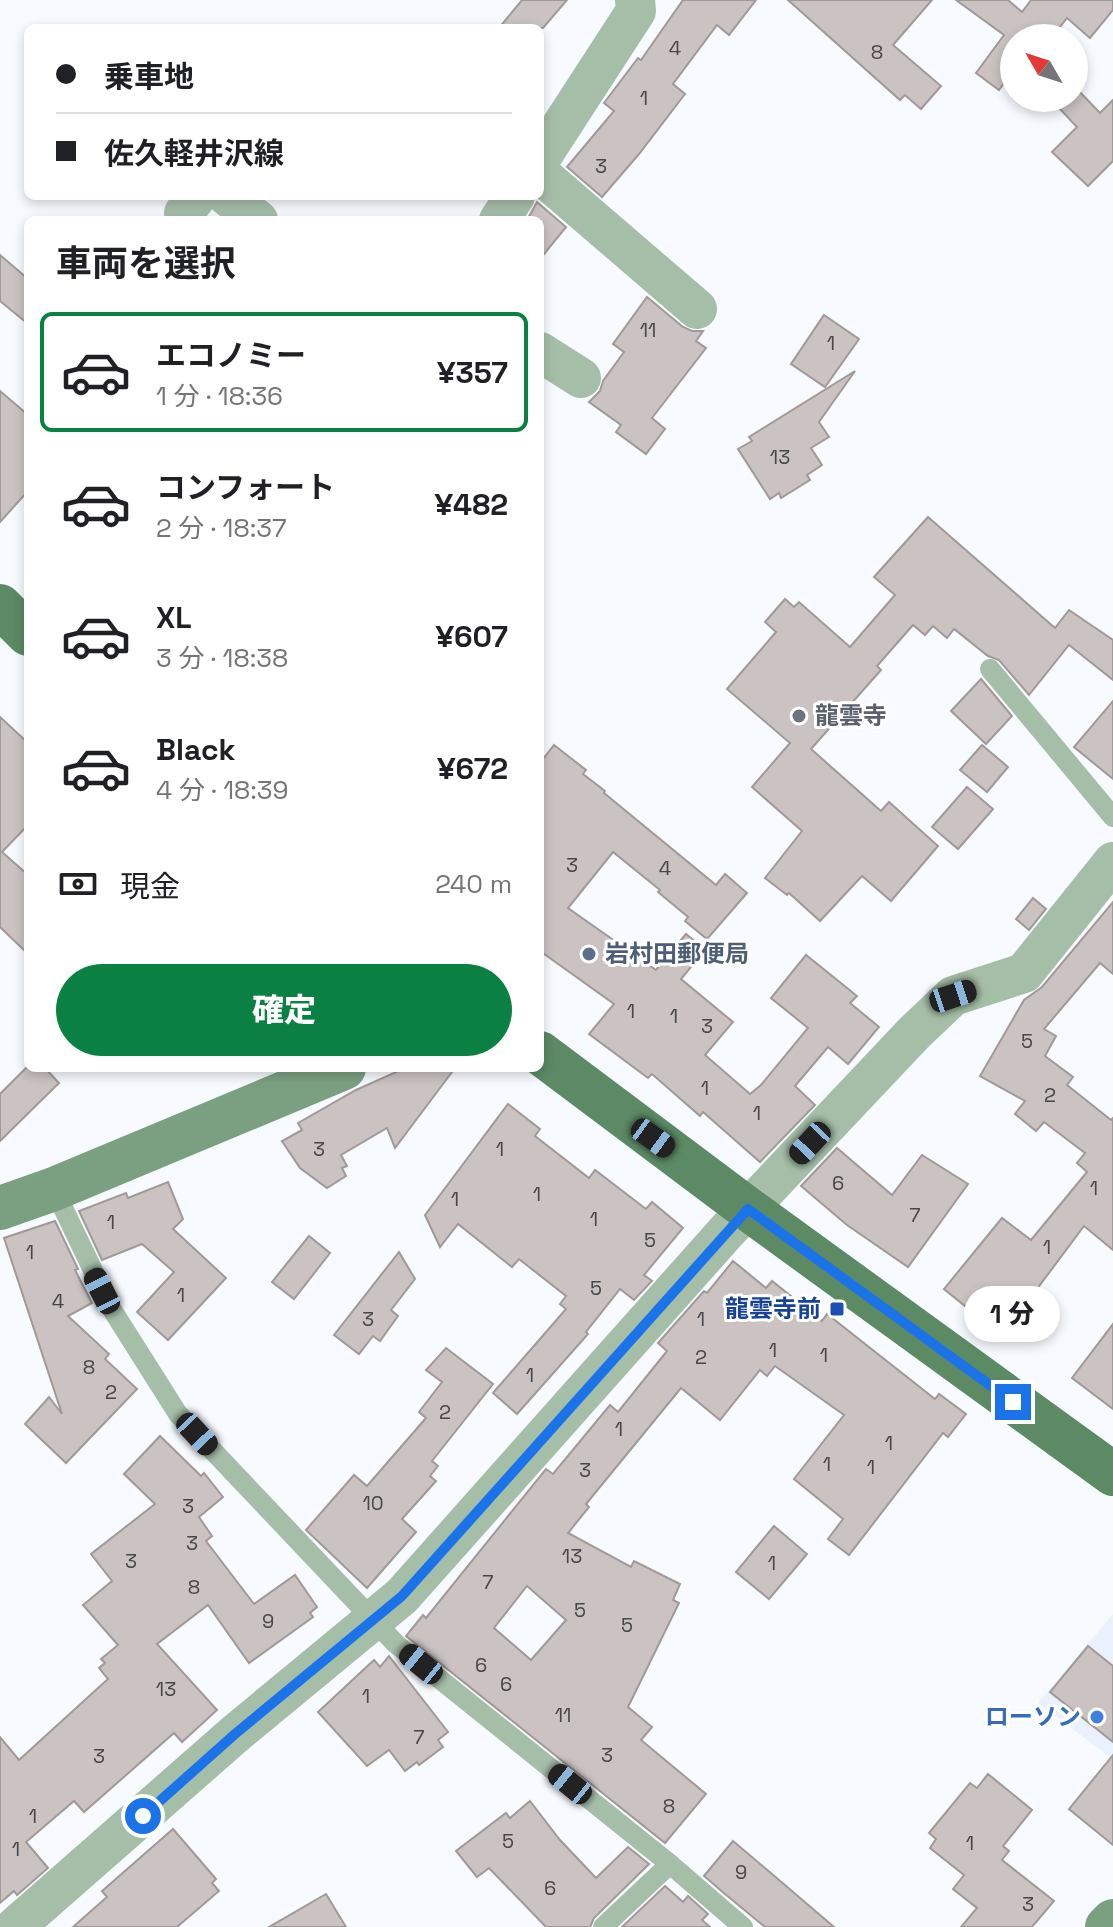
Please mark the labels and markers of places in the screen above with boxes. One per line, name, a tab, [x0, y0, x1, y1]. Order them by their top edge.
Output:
place label: 龍雲寺	[815, 700, 887, 731]
marker: 龍雲寺	[790, 707, 808, 725]
place label: 岩村田郵便局	[605, 938, 749, 969]
marker: 岩村田郵便局	[580, 945, 598, 963]
place label: 龍雲寺前	[725, 1293, 821, 1324]
marker: 龍雲寺前	[828, 1300, 846, 1318]
place label: ローソン	[985, 1701, 1081, 1732]
marker: ローソン	[1088, 1708, 1106, 1726]

